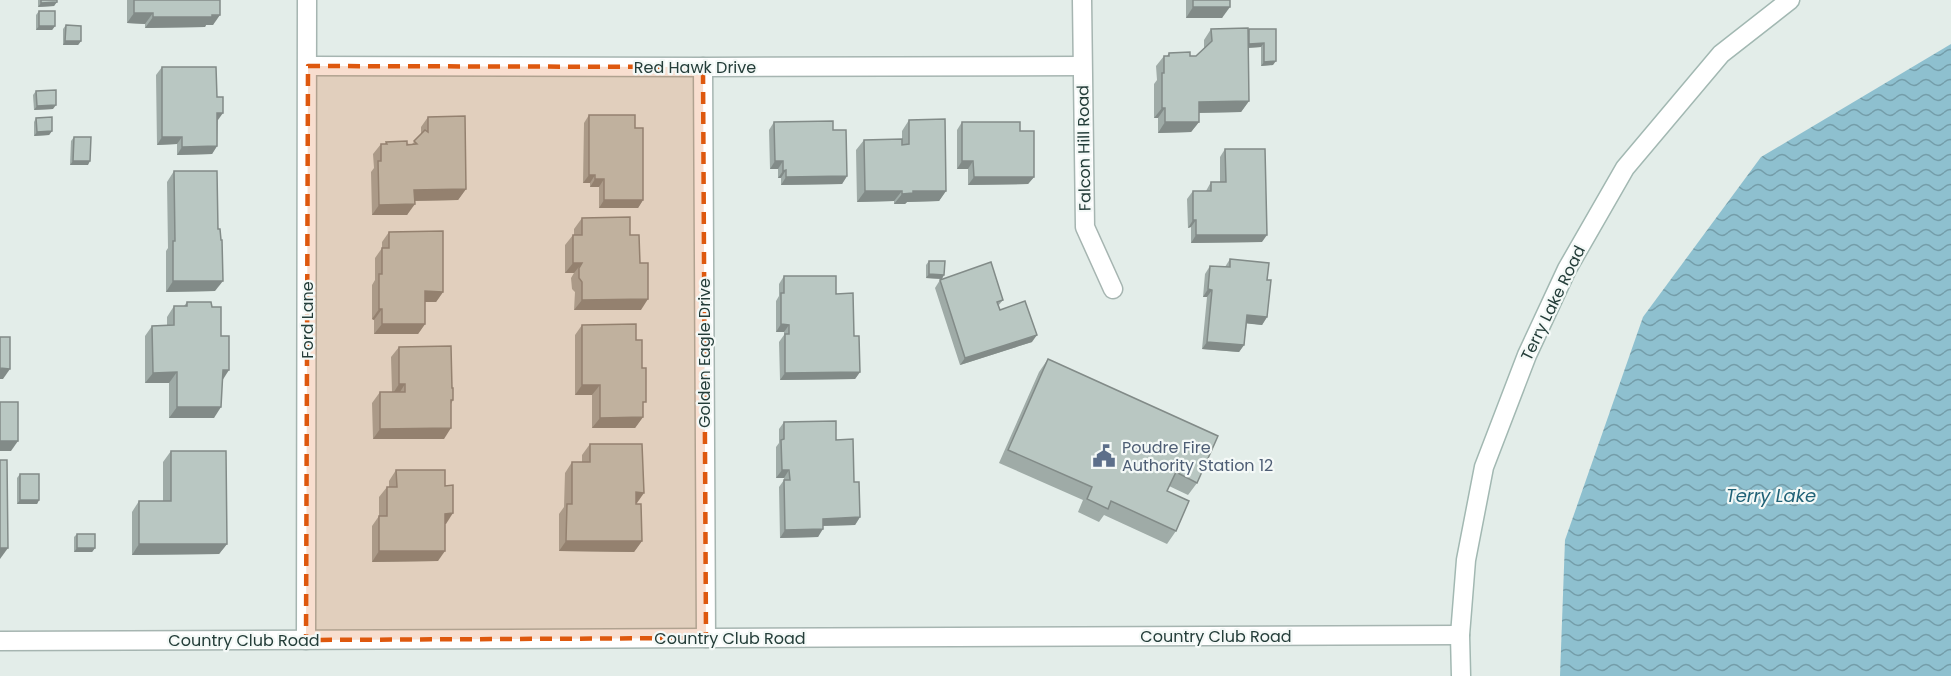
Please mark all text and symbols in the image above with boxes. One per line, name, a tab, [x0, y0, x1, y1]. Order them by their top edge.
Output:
street label: Red Hawk Drive	[634, 56, 756, 79]
street label: Falcon Hill Road	[1071, 85, 1097, 211]
street label: Terry Lake Road	[1515, 242, 1591, 364]
street label: Golden Eagle Drive	[693, 278, 716, 428]
street label: Ford Lane	[296, 281, 319, 359]
place label: Poudre Fire Authority Station 12	[1122, 436, 1273, 477]
public building icon: Poudre Fire Authority Station 12	[1091, 443, 1117, 469]
water label: Terry Lake	[1726, 483, 1816, 508]
street label: Country Club Road	[1140, 625, 1292, 648]
street label: Country Club Road	[654, 627, 806, 650]
street label: Country Club Road	[168, 629, 320, 652]

